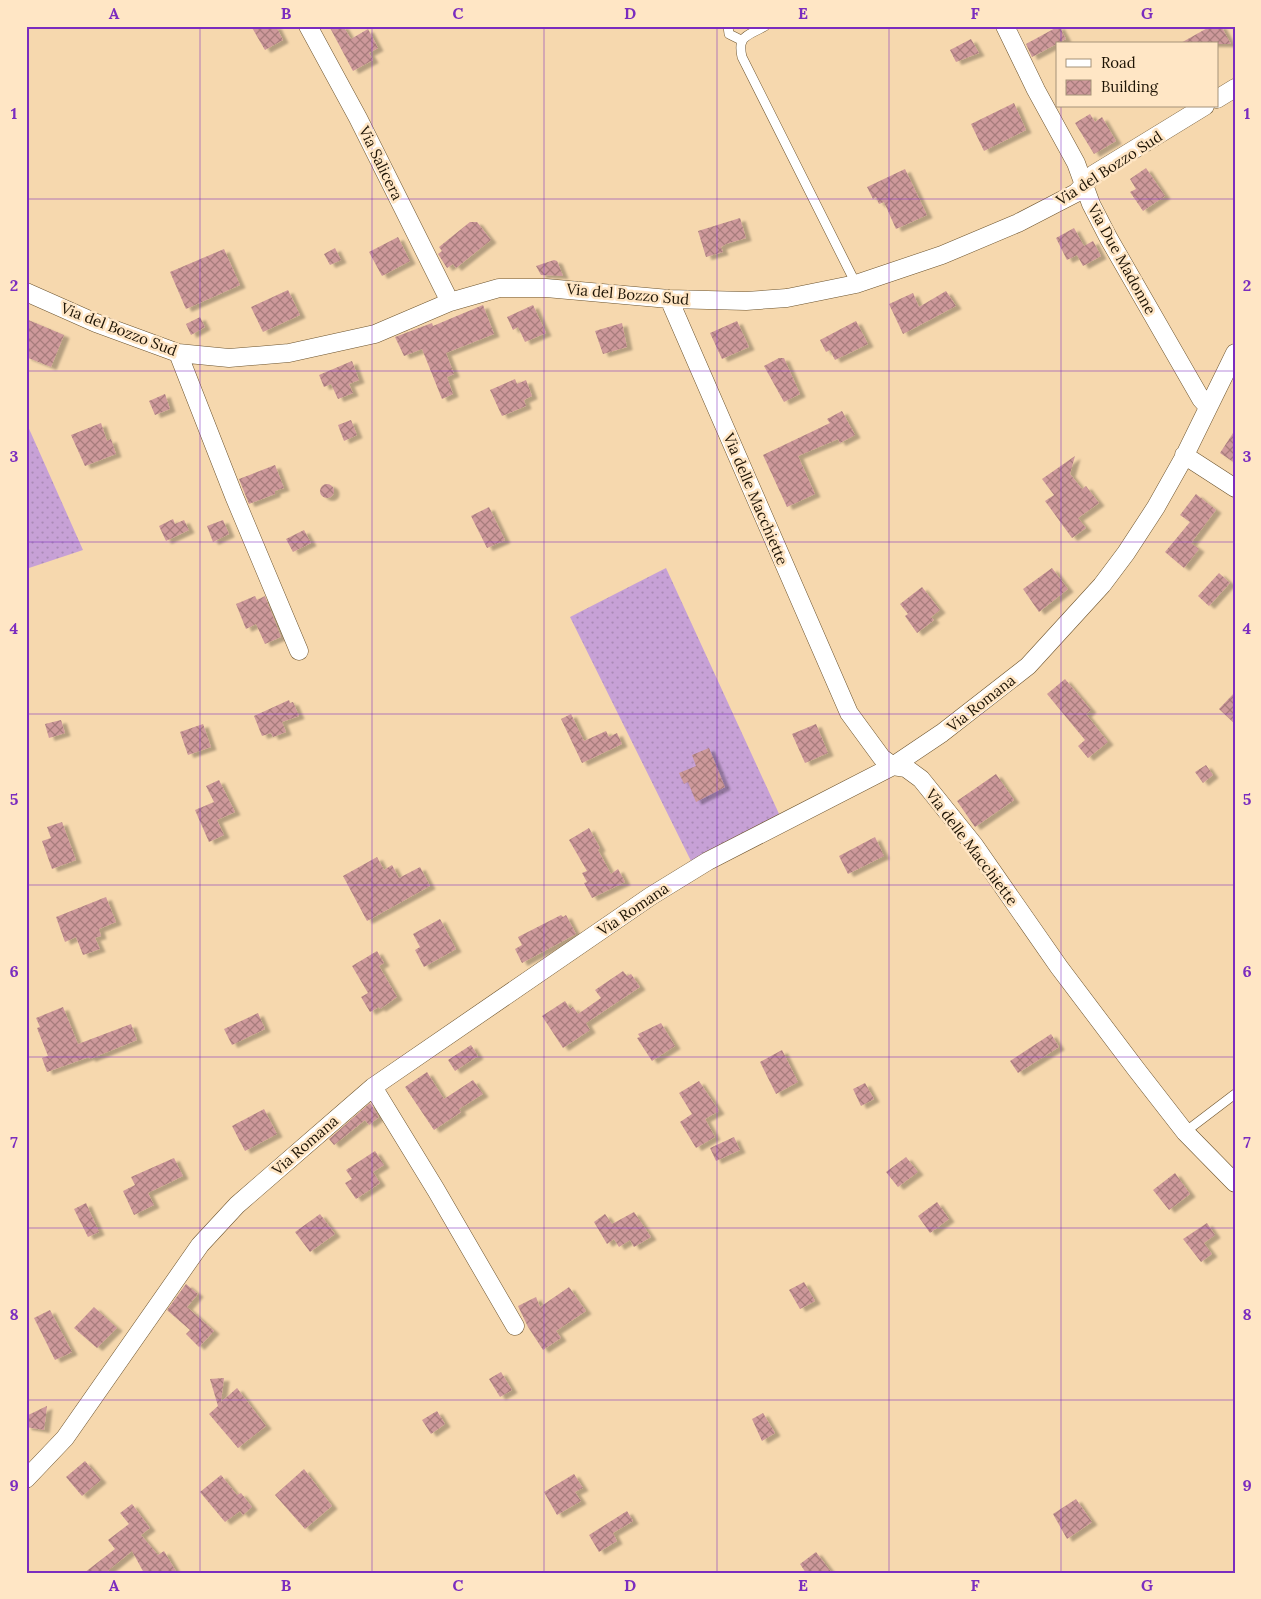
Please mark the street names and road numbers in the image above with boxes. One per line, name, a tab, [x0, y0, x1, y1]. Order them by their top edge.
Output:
street label: Via Salicera	[354, 122, 407, 203]
street label: Via del Bozzo Sud	[1051, 127, 1166, 210]
street label: Via Due Madonne	[1083, 200, 1160, 318]
street label: Via del Bozzo Sud	[565, 279, 690, 309]
street label: Via del Bozzo Sud	[57, 298, 180, 360]
street label: Via delle Macchiette	[719, 429, 792, 568]
street label: Via Romana	[942, 670, 1019, 736]
street label: Via delle Macchiette	[921, 784, 1022, 909]
street label: Via Romana	[593, 878, 672, 940]
street label: Via Romana	[267, 1111, 342, 1180]

